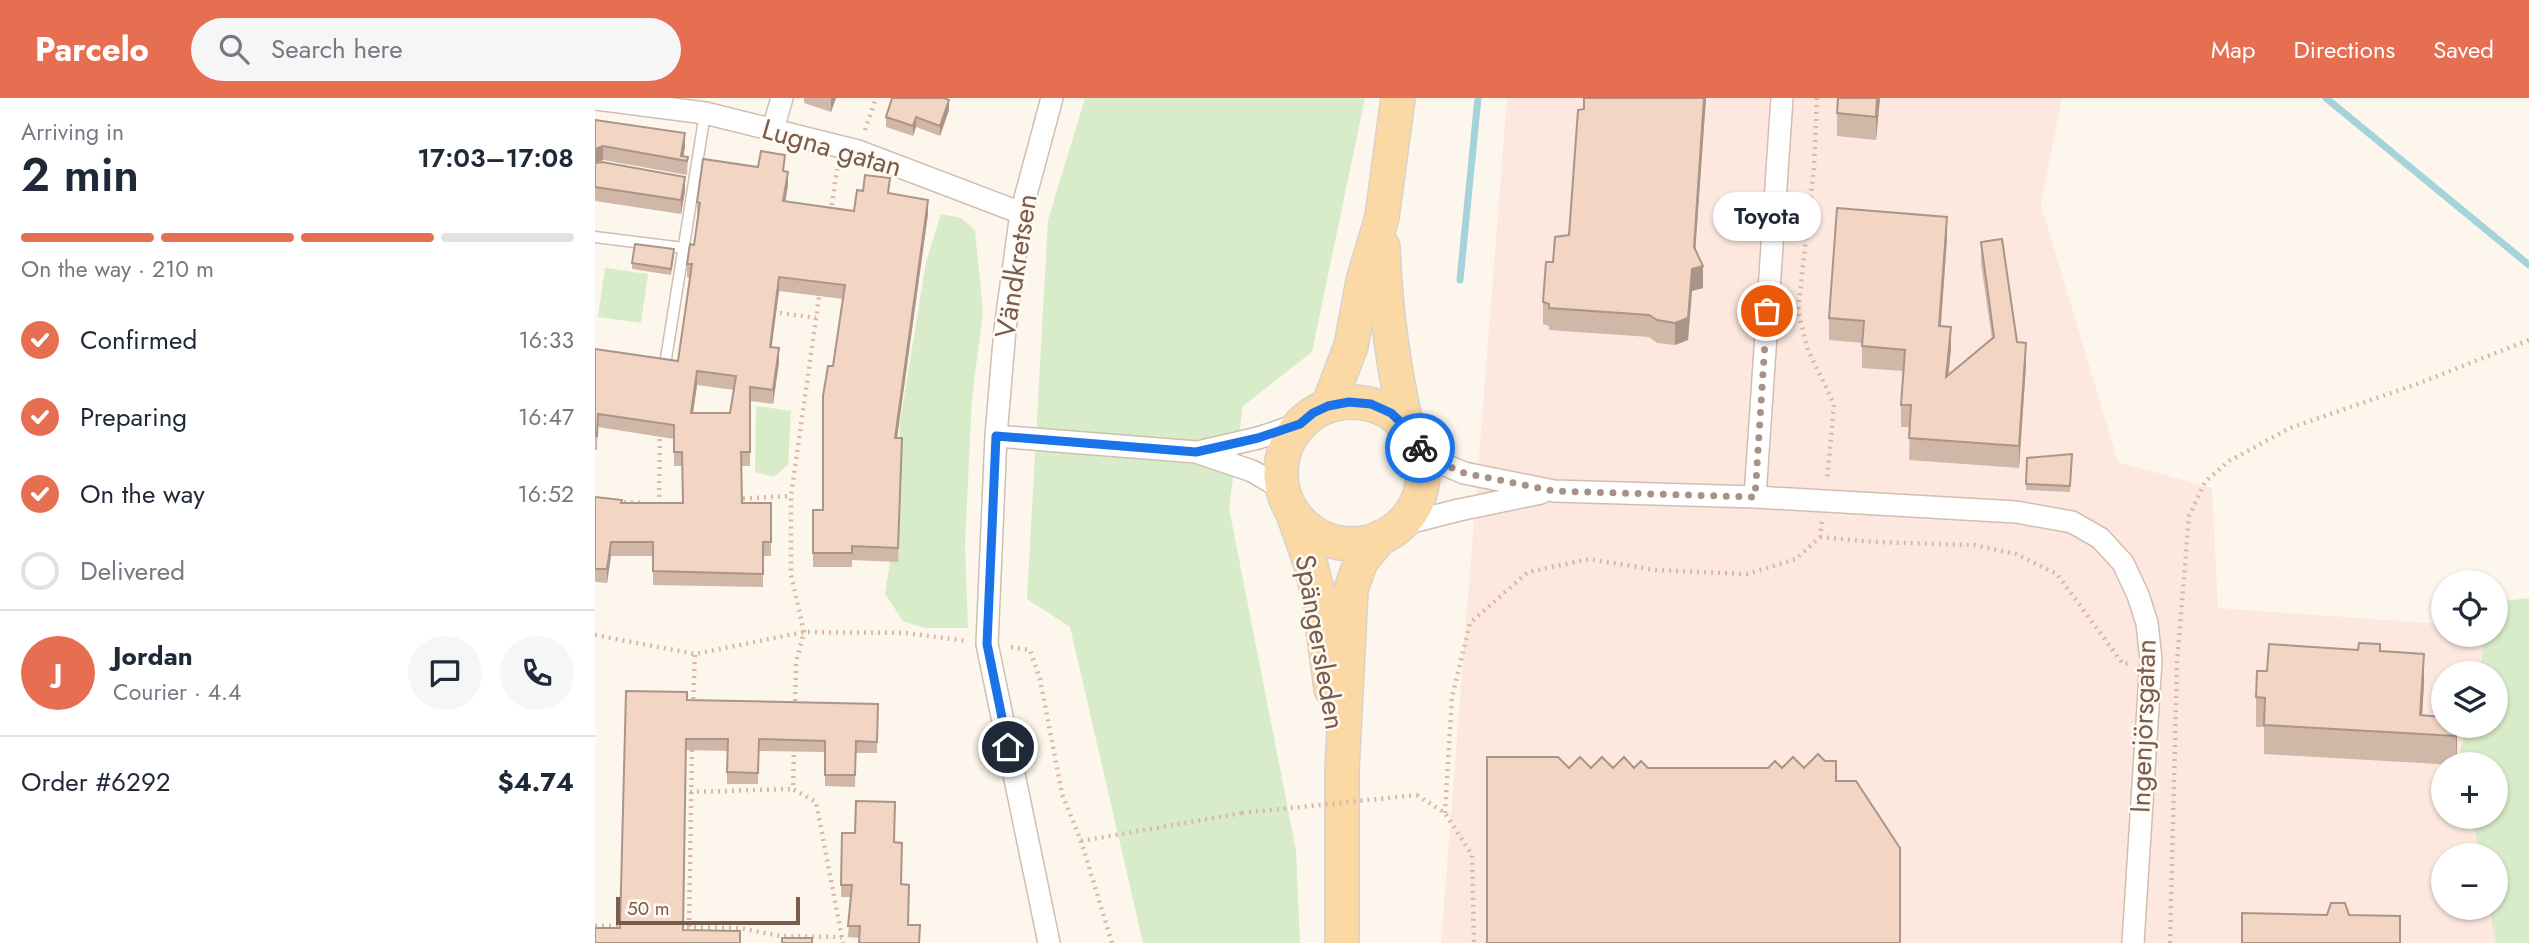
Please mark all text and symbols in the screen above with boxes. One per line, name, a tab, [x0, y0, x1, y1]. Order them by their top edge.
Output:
search box	[191, 18, 681, 81]
text: Parcelo	[35, 26, 149, 73]
icon: search	[215, 30, 253, 68]
text: Search here	[271, 30, 403, 68]
text: Map	[2211, 32, 2256, 67]
text: Directions	[2294, 32, 2395, 67]
text: Saved	[2433, 32, 2494, 67]
street label: Lugna gatan	[757, 109, 907, 187]
text: Arriving in	[21, 115, 124, 149]
text: 17:03–17:08	[417, 139, 574, 177]
text: 2 min	[21, 142, 139, 208]
street label: Vändkretsen	[984, 191, 1048, 341]
callout: Toyota	[1713, 192, 1821, 241]
text: Toyota	[1734, 199, 1800, 233]
text: On the way · 210 m	[21, 252, 214, 286]
pin	[1737, 281, 1797, 341]
icon: bag	[1748, 292, 1786, 330]
icon: check	[21, 321, 59, 359]
text: Confirmed	[80, 321, 197, 359]
text: 16:33	[518, 323, 574, 357]
icon: check	[21, 398, 59, 436]
text: Preparing	[80, 398, 187, 436]
text: 16:47	[518, 400, 574, 434]
courier	[1385, 413, 1455, 483]
icon: bike	[1401, 429, 1439, 467]
icon: check	[21, 475, 59, 513]
text: On the way	[80, 475, 205, 513]
text: 16:52	[517, 477, 574, 511]
street label: Spängersleden	[1284, 551, 1356, 733]
text: Delivered	[80, 552, 185, 590]
map controls	[2431, 570, 2508, 920]
button: locate	[2431, 570, 2508, 647]
button: chat	[408, 636, 482, 710]
button: phone	[500, 636, 574, 710]
text: Jordan	[113, 637, 193, 675]
street label: Ingenjörsgatan	[2119, 638, 2167, 814]
text: J	[54, 654, 62, 692]
button: layers	[2431, 661, 2508, 738]
text: Courier · 4.4	[113, 675, 241, 709]
pin	[978, 717, 1038, 777]
icon: home	[989, 728, 1027, 766]
button: +	[2431, 752, 2508, 829]
text: Order #6292	[21, 763, 171, 801]
text: $4.74	[497, 763, 574, 801]
button: −	[2431, 843, 2508, 920]
scale bar	[616, 894, 800, 926]
text: 50 m	[627, 895, 670, 922]

